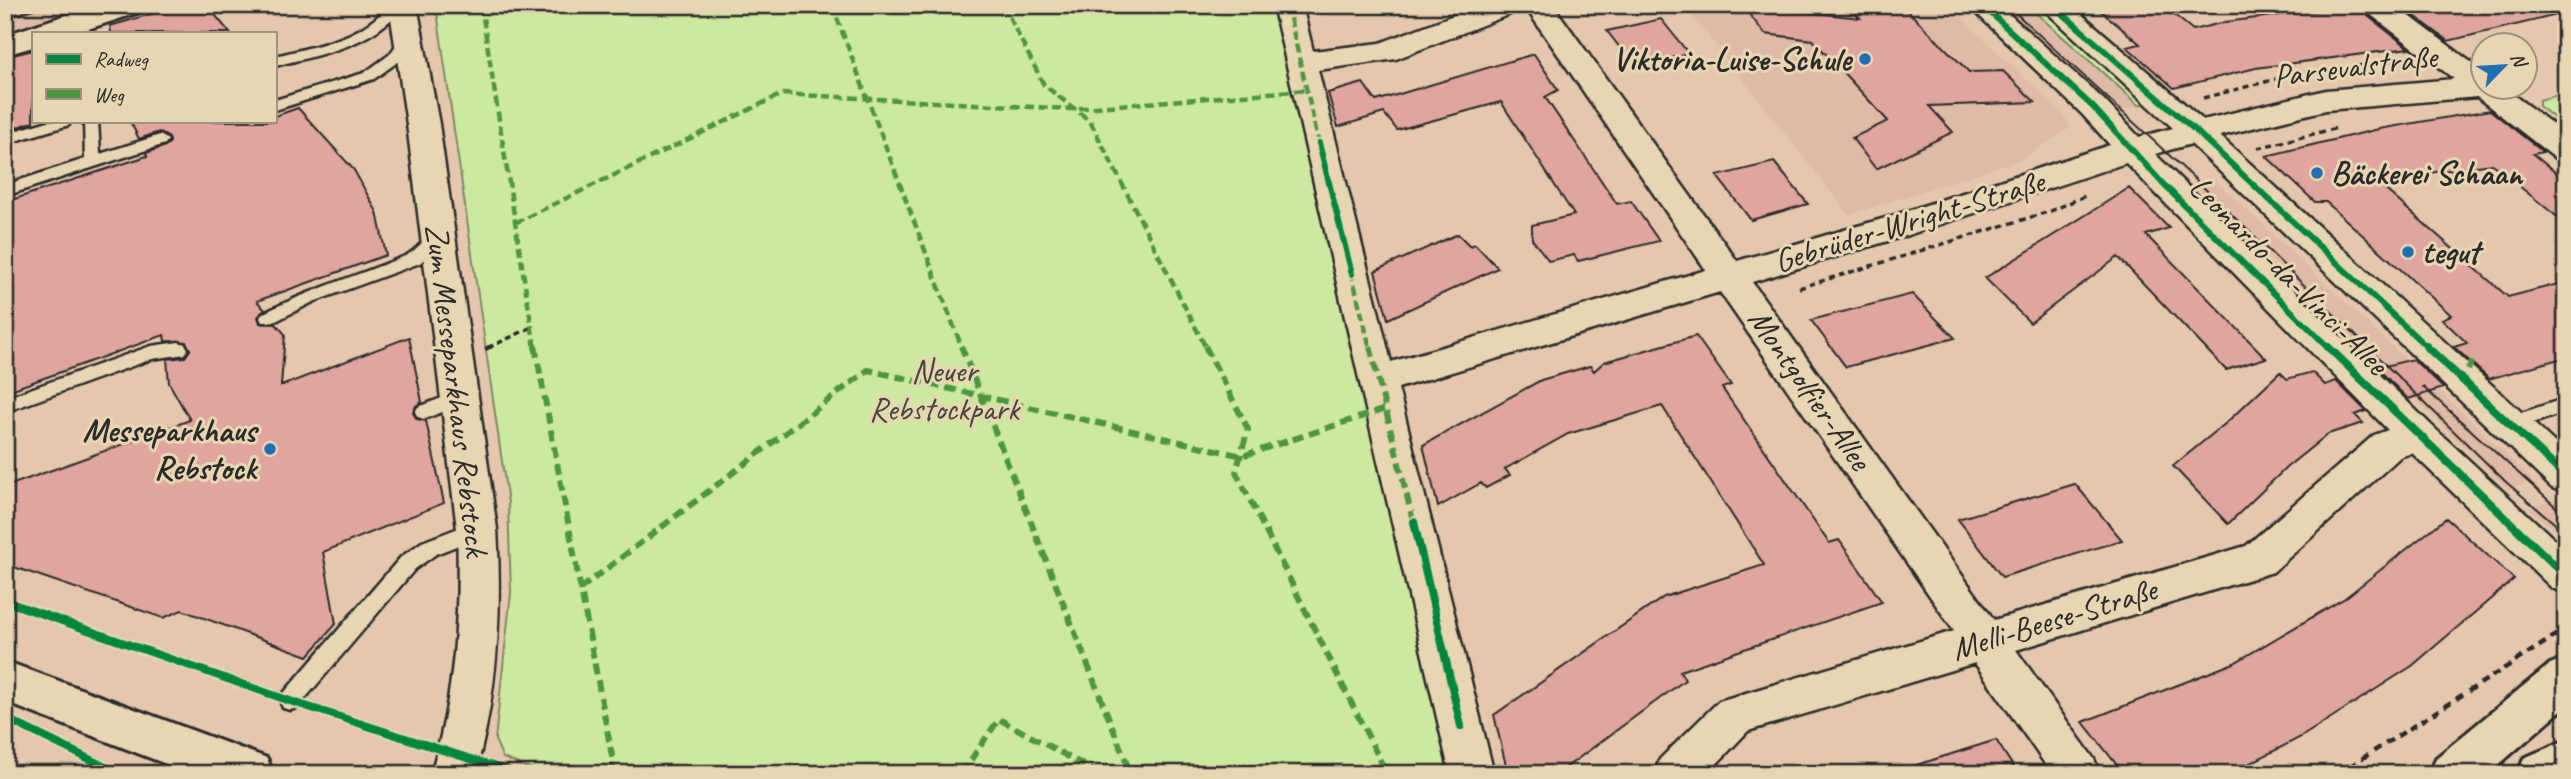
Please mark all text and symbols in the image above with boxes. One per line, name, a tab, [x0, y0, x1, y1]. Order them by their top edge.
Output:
legend	[32, 32, 276, 122]
north arrow	[2470, 32, 2540, 102]
street label: Parsevalstraße	[2271, 35, 2441, 97]
place label: Viktoria-Luise-Schule	[1613, 38, 1854, 80]
text: Radweg	[94, 46, 149, 72]
text: N	[2505, 49, 2533, 73]
marker: Viktoria-Luise-Schule	[1857, 51, 1873, 67]
text: Weg	[94, 82, 125, 108]
place label: Bäckerei Schaan	[2331, 152, 2524, 194]
street label: Gebrüder-Wright-Straße	[1769, 159, 2051, 282]
marker: Bäckerei Schaan	[2309, 165, 2325, 181]
street label: Leonardo-da-Vinci-Allee	[2180, 166, 2399, 385]
street label: Zum Messeparkhaus Rebstock	[416, 222, 499, 561]
place label: tegut	[2422, 231, 2484, 273]
marker: tegut	[2400, 244, 2416, 260]
street label: Montgolfier-Allee	[1739, 300, 1882, 480]
park label: Neuer Rebstockpark	[869, 350, 1021, 430]
place label: Messeparkhaus Rebstock	[83, 409, 259, 489]
marker: Messeparkhaus Rebstock	[262, 441, 278, 457]
street label: Melli-Beese-Straße	[1946, 567, 2164, 670]

